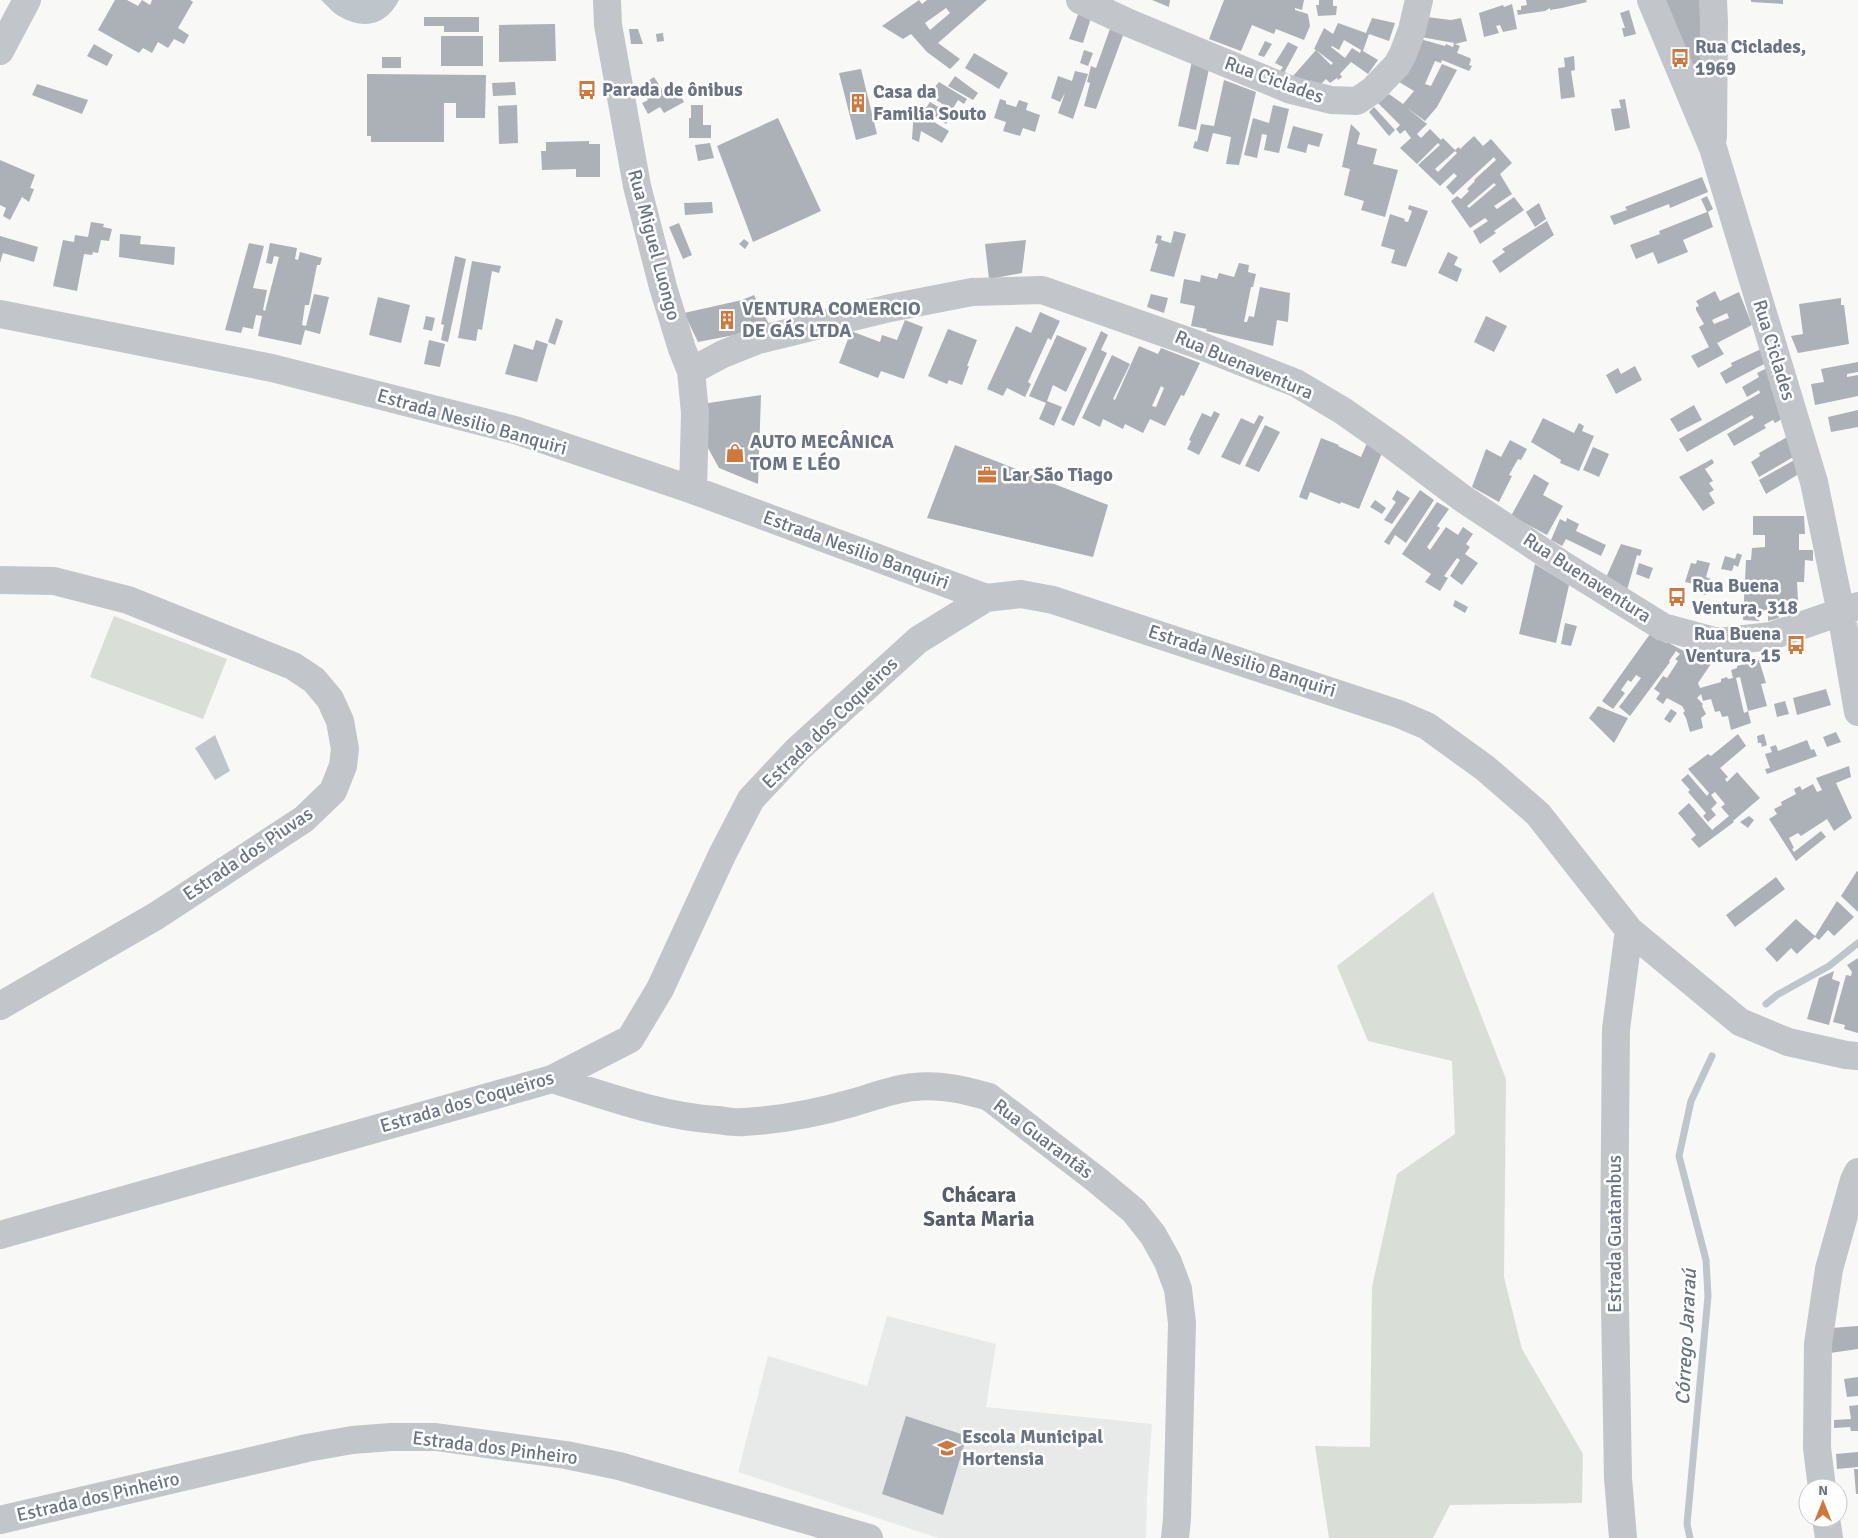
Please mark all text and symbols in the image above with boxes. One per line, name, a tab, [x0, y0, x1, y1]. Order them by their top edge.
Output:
place label: Rua Ciclades, 1969	[1695, 35, 1806, 81]
bus stop icon: Rua Ciclades, 1969	[1669, 47, 1691, 69]
street label: Rua Ciclades	[1221, 51, 1327, 109]
place label: Parada de ônibus	[602, 78, 743, 102]
bus stop icon: Parada de ônibus	[576, 79, 598, 101]
place label: Casa da Familia Souto	[873, 80, 986, 126]
building icon: Casa da Familia Souto	[847, 92, 869, 114]
street label: Rua Miguel Luongo	[622, 167, 686, 323]
place label: VENTURA COMERCIO DE GÁS LTDA	[742, 297, 921, 343]
street label: Rua Ciclades	[1747, 297, 1801, 403]
building icon: VENTURA COMERCIO DE GÁS LTDA	[716, 309, 738, 331]
street label: Rua Buenaventura	[1171, 325, 1317, 405]
street label: Estrada Nesilio Banquiri	[374, 383, 570, 461]
place label: AUTO MECÂNICA TOM E LÉO	[750, 430, 894, 476]
shop icon: AUTO MECÂNICA TOM E LÉO	[724, 442, 746, 464]
place label: Lar São Tiago	[1002, 463, 1113, 487]
office icon: Lar São Tiago	[976, 464, 998, 486]
street label: Estrada Nesilio Banquiri	[760, 505, 952, 595]
street label: Rua Buenaventura	[1518, 528, 1656, 628]
place label: Rua Buena Ventura, 318	[1692, 574, 1798, 620]
bus stop icon: Rua Buena Ventura, 318	[1666, 586, 1688, 608]
street label: Estrada Nesilio Banquiri	[1145, 619, 1339, 703]
place label: Rua Buena Ventura, 15	[1686, 622, 1781, 668]
bus stop icon: Rua Buena Ventura, 15	[1785, 634, 1807, 656]
street label: Estrada dos Coqueiros	[757, 652, 903, 794]
street label: Estrada dos Piuvas	[179, 802, 317, 906]
street label: Estrada dos Coqueiros	[377, 1066, 557, 1138]
street label: Rua Guarantãs	[988, 1094, 1098, 1184]
street label: Estrada Guatambus	[1603, 1155, 1627, 1313]
district label: Chácara Santa Maria	[923, 1182, 1035, 1232]
water label: Córrego Jararaú	[1670, 1267, 1702, 1406]
place label: Escola Municipal Hortensia	[962, 1425, 1103, 1471]
street label: Estrada dos Pinheiro	[411, 1426, 579, 1470]
school or university icon: Escola Municipal Hortensia	[936, 1437, 958, 1459]
street label: Estrada dos Pinheiro	[14, 1467, 182, 1527]
north arrow	[1798, 1478, 1848, 1528]
text: N	[1818, 1482, 1828, 1499]

